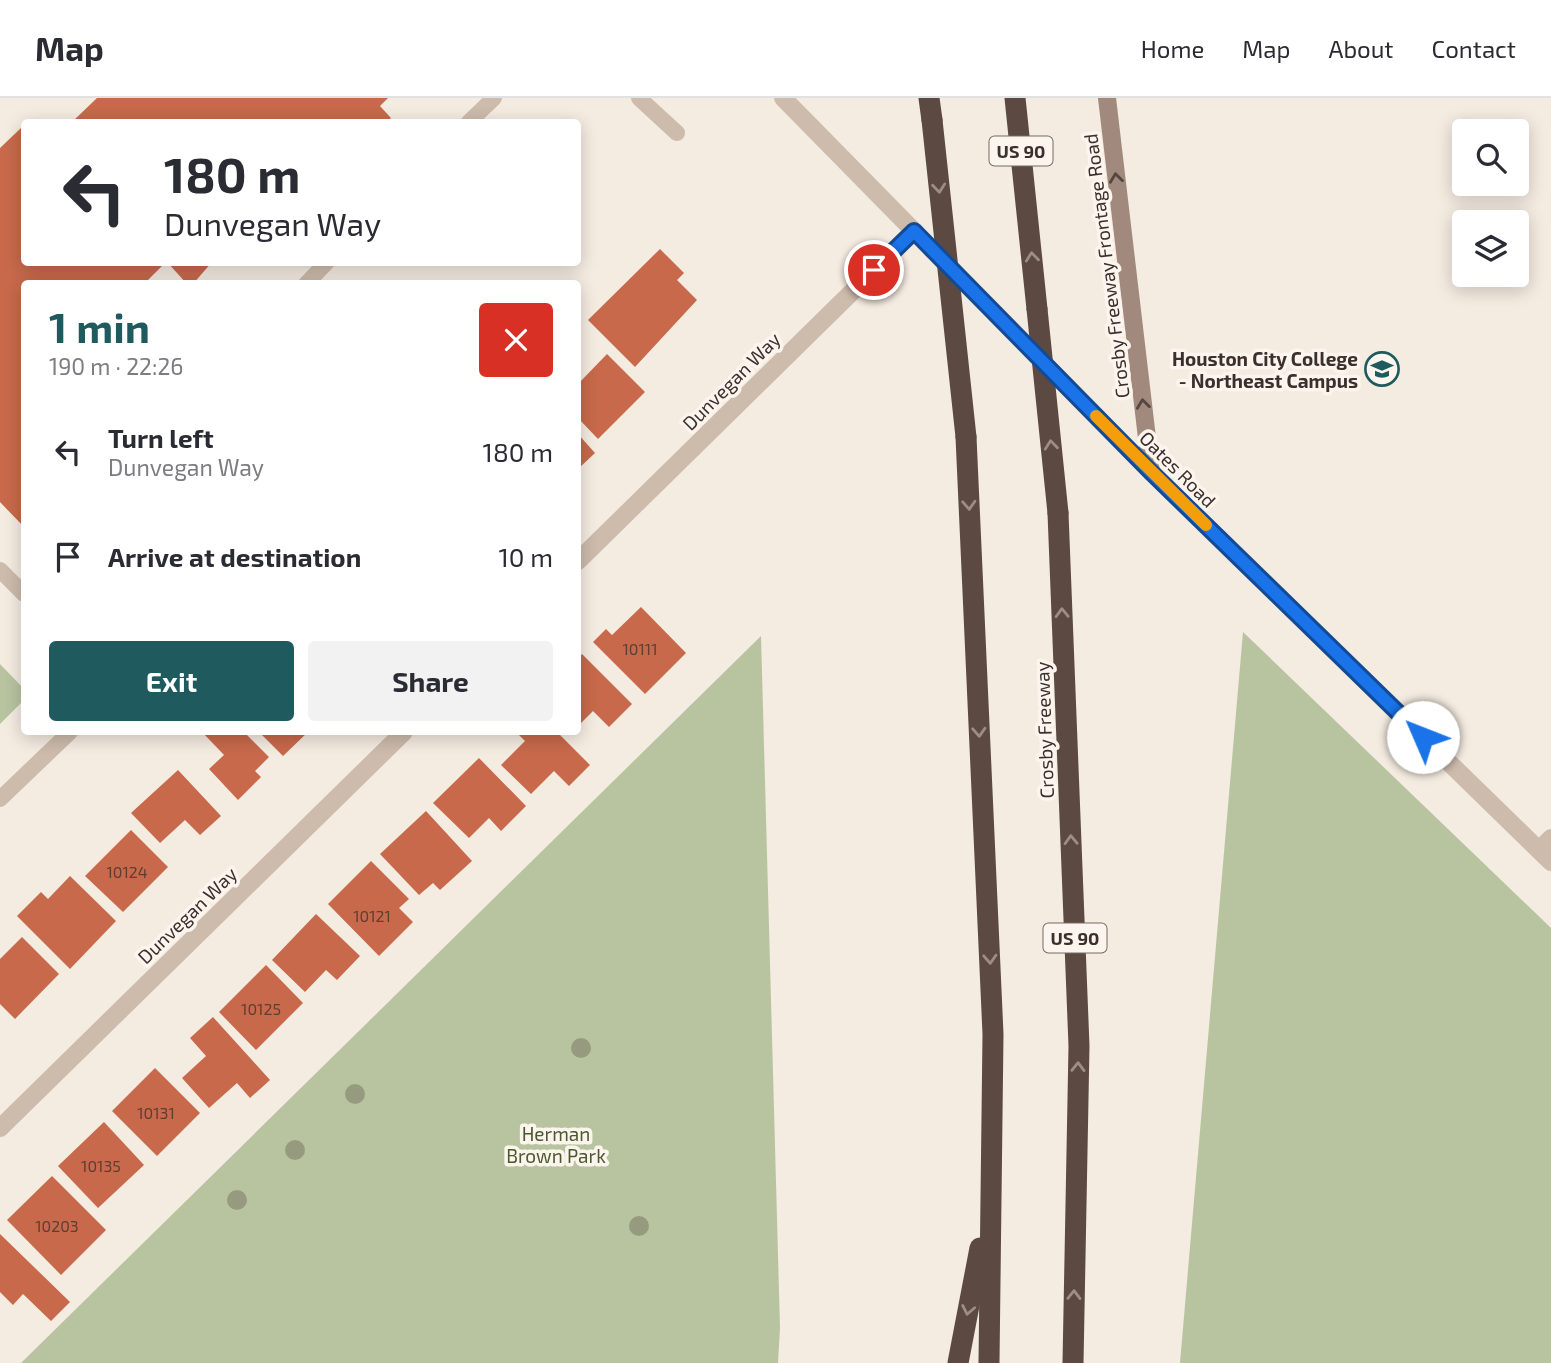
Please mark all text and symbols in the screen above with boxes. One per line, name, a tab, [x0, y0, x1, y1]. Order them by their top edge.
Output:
text: Map	[35, 28, 104, 68]
text: Home	[1141, 34, 1204, 63]
text: Map	[1242, 34, 1290, 63]
text: About	[1328, 34, 1394, 63]
text: Contact	[1432, 34, 1516, 63]
map controls	[1452, 119, 1529, 287]
button: search	[1452, 119, 1529, 196]
street label: Crosby Freeway Frontage Road	[1078, 132, 1134, 400]
road number: US 90	[990, 136, 1052, 166]
text: 180 m	[164, 144, 300, 203]
icon: left	[49, 147, 140, 238]
one-way arrow	[1109, 172, 1124, 184]
one-way arrow	[932, 182, 947, 193]
text: Dunvegan Way	[164, 204, 381, 242]
button: layers	[1452, 210, 1529, 287]
pin	[844, 240, 904, 300]
icon: arrive	[855, 251, 893, 289]
one-way arrow	[1024, 251, 1039, 263]
text: 1 min	[49, 301, 150, 351]
button: close	[479, 303, 553, 377]
street label: Dunvegan Way	[677, 327, 785, 435]
place label: Houston City College - Northeast Campus	[1172, 347, 1358, 392]
school or university icon: Houston City College - Northeast Campus	[1363, 350, 1401, 388]
text: 190 m · 22:26	[49, 352, 184, 380]
one-way arrow	[1136, 398, 1151, 409]
text: Turn left	[108, 422, 214, 453]
street label: Oates Road	[1135, 426, 1221, 512]
icon: left	[49, 433, 87, 471]
text: 180 m	[483, 436, 553, 467]
one-way arrow	[1044, 439, 1059, 450]
text: Dunvegan Way	[108, 453, 264, 481]
one-way arrow	[961, 500, 976, 511]
icon: arrive	[49, 538, 87, 576]
text: Arrive at destination	[108, 541, 361, 572]
text: 10 m	[498, 541, 553, 572]
one-way arrow	[1054, 607, 1069, 618]
house number: 10111	[622, 639, 658, 658]
button: Exit	[49, 641, 294, 721]
button: Share	[308, 641, 553, 721]
street label: Crosby Freeway	[1030, 661, 1058, 799]
position arrow	[1386, 700, 1460, 774]
one-way arrow	[972, 727, 987, 738]
one-way arrow	[1063, 834, 1078, 845]
house number: 10124	[106, 862, 148, 881]
street label: Dunvegan Way	[133, 862, 241, 968]
house number: 10121	[353, 906, 391, 925]
road number: US 90	[1044, 924, 1106, 952]
one-way arrow	[982, 954, 997, 965]
house number: 10125	[241, 999, 281, 1018]
one-way arrow	[1071, 1062, 1086, 1073]
house number: 10131	[137, 1103, 175, 1122]
park label: Herman Brown Park	[506, 1122, 606, 1167]
house number: 10135	[81, 1156, 121, 1175]
house number: 10203	[35, 1216, 79, 1235]
one-way arrow	[1066, 1289, 1082, 1300]
one-way arrow	[962, 1304, 977, 1316]

